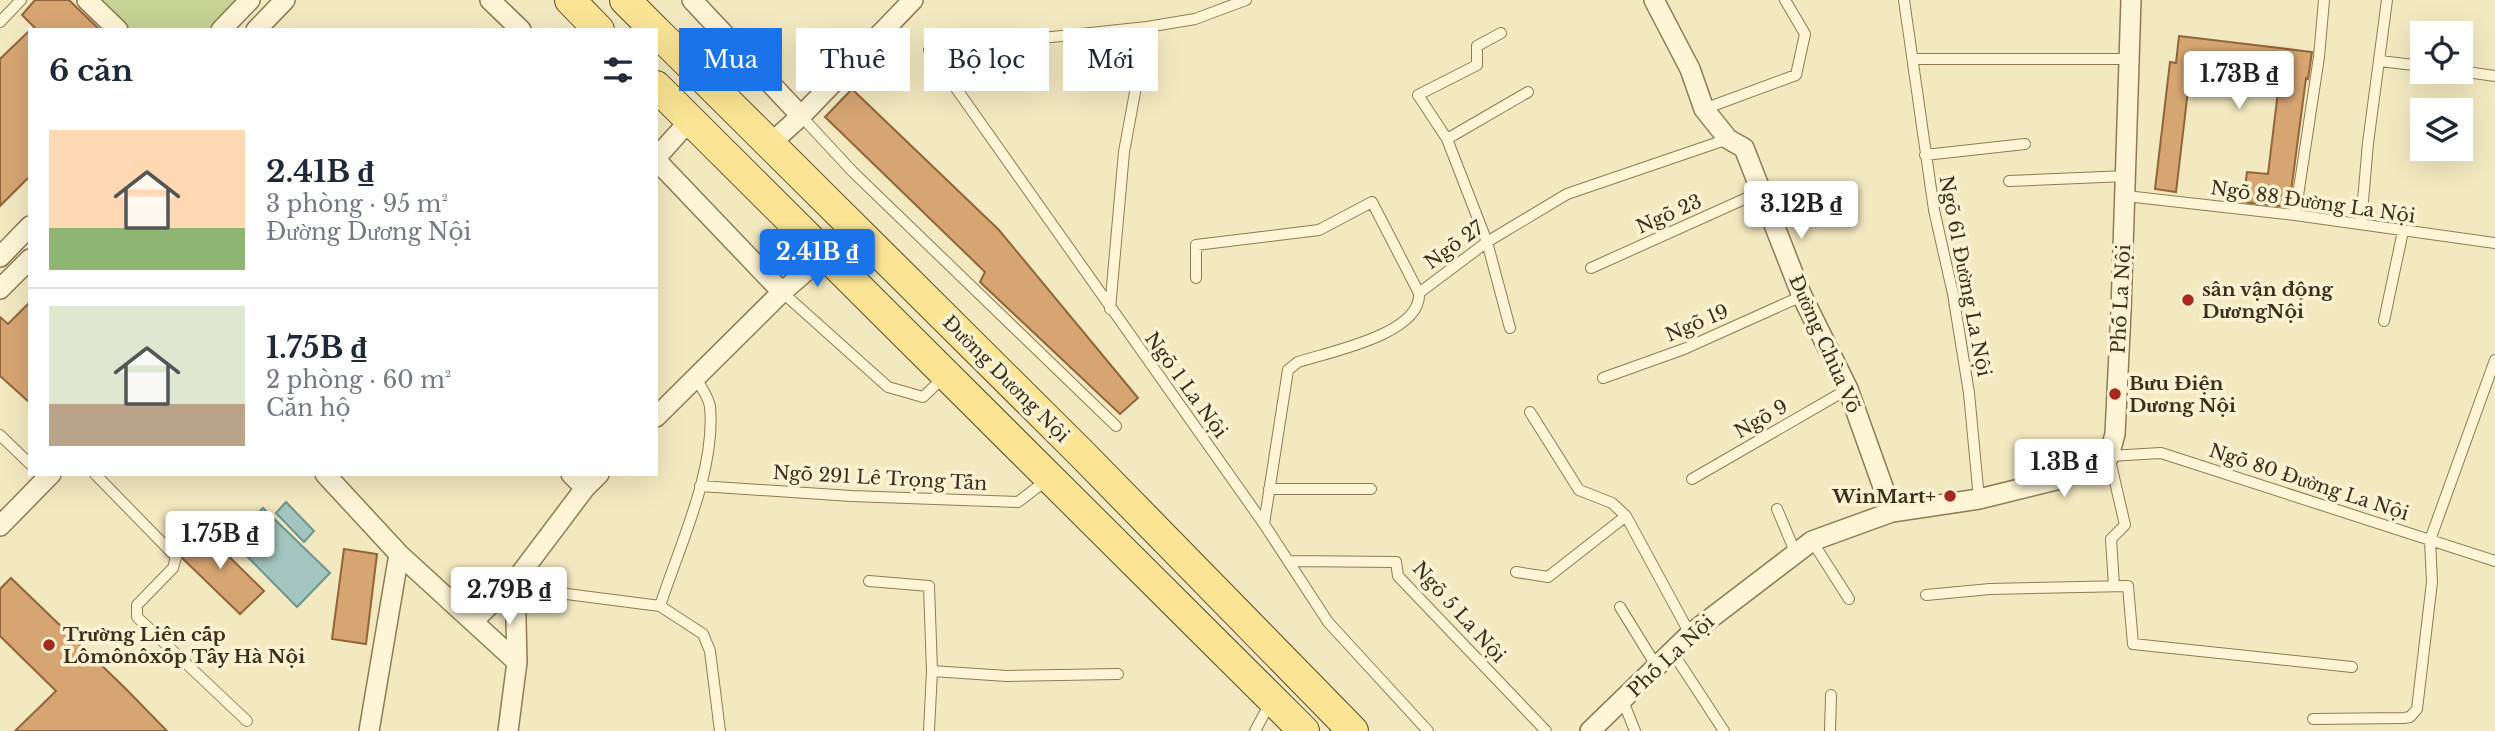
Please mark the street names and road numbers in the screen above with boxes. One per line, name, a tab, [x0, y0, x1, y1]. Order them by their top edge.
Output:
street label: Ngõ 61 Đường La Nội	[1934, 174, 1996, 379]
street label: Ngõ 88 Đường La Nội	[2209, 176, 2417, 228]
street label: Ngõ 23	[1633, 189, 1705, 239]
street label: Ngõ 27	[1420, 216, 1488, 274]
street label: Phố La Nội	[2107, 243, 2135, 354]
street label: Đường Chùa Võ	[1784, 271, 1866, 417]
street label: Ngõ 19	[1662, 299, 1732, 347]
street label: Đường Dương Nội	[938, 311, 1074, 447]
street label: Ngõ 1 La Nội	[1140, 328, 1232, 443]
street label: Ngõ 9	[1730, 395, 1792, 443]
street label: Ngõ 80 Đường La Nội	[2206, 439, 2412, 525]
street label: Ngõ 291 Lê Trọng Tấn	[772, 461, 988, 495]
street label: Ngõ 5 La Nội	[1408, 557, 1511, 667]
street label: Phố La Nội	[1623, 610, 1719, 702]

